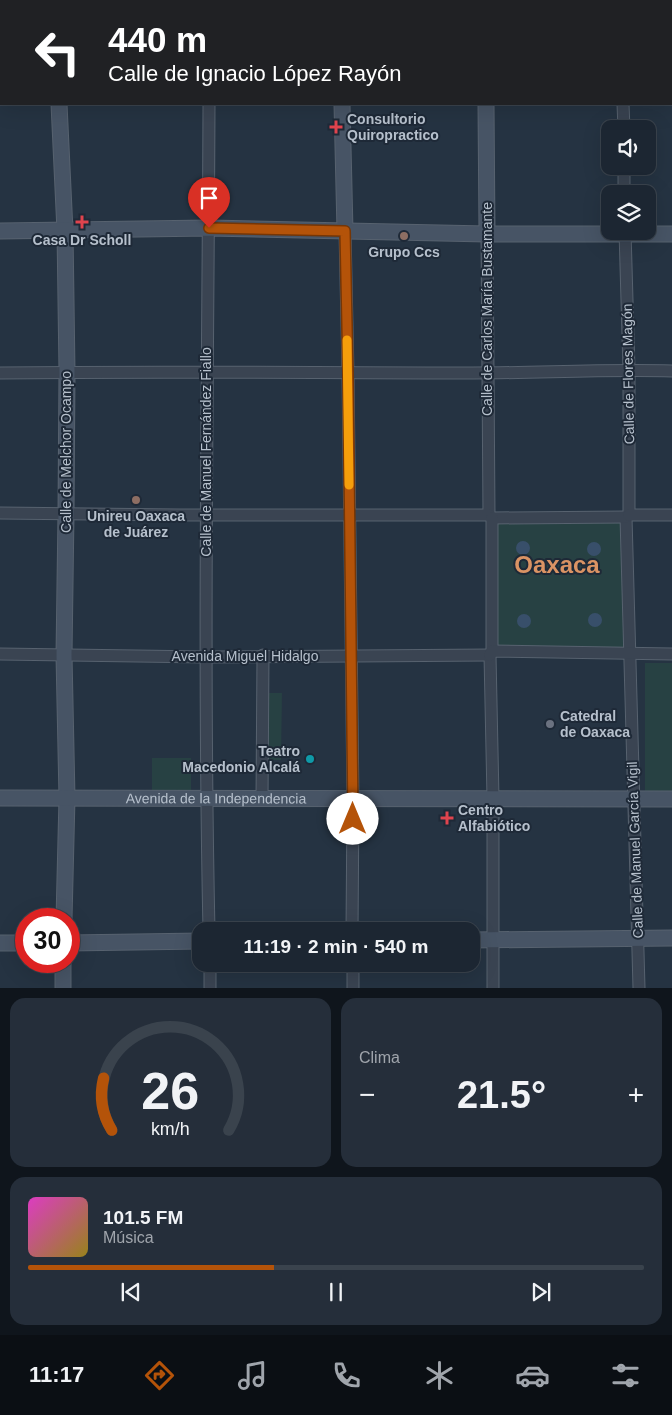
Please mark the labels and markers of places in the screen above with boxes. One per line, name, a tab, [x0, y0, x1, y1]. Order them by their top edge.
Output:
place label: Consultorio Quiropractico	[347, 111, 439, 143]
marker: Consultorio Quiropractico	[329, 120, 343, 134]
pin	[188, 177, 230, 228]
marker: Casa Dr Scholl	[75, 215, 89, 229]
marker: Grupo Ccs	[398, 230, 410, 242]
place label: Casa Dr Scholl	[33, 232, 131, 248]
place label: Grupo Ccs	[368, 244, 440, 260]
marker: Unireu Oaxaca de Juárez	[130, 494, 142, 506]
place label: Unireu Oaxaca de Juárez	[87, 508, 185, 540]
place label: Catedral de Oaxaca	[560, 708, 630, 740]
marker: Catedral de Oaxaca	[544, 718, 556, 730]
place label: Teatro Macedonio Alcalá	[182, 743, 300, 775]
marker: Teatro Macedonio Alcalá	[304, 753, 316, 765]
place label: Centro Alfabiótico	[458, 802, 530, 834]
marker: Centro Alfabiótico	[440, 811, 454, 825]

